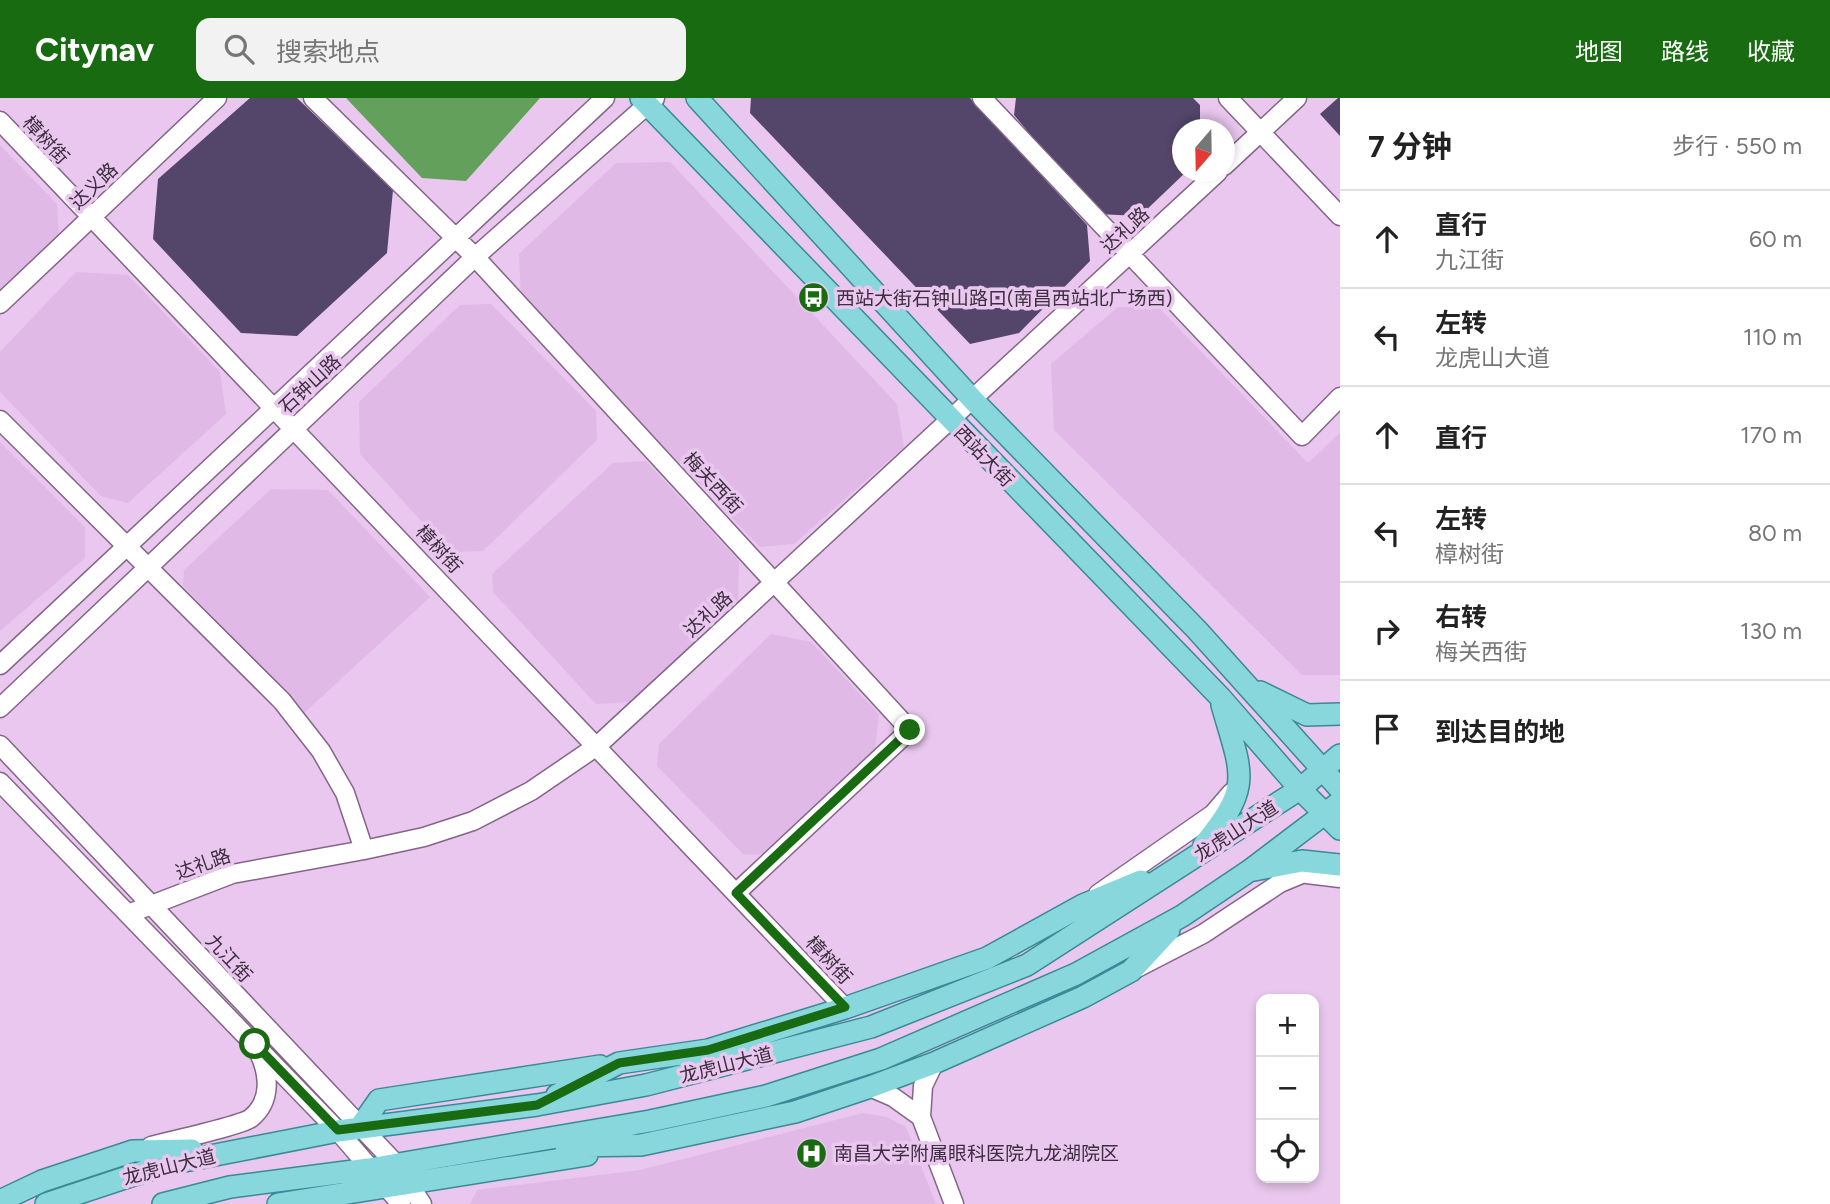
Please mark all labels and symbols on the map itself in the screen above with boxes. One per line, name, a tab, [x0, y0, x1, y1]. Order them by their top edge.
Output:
street label: 樟树街	[18, 111, 74, 169]
north arrow	[1172, 119, 1235, 182]
street label: 达义路	[66, 158, 122, 214]
street label: 达礼路	[1096, 202, 1154, 258]
bus stop icon: 西站大街石钟山路口(南昌西站北广场西)	[796, 281, 830, 315]
place label: 西站大街石钟山路口(南昌西站北广场西)	[836, 287, 1172, 310]
street label: 石钟山路	[274, 350, 346, 418]
street label: 西站大街	[949, 421, 1019, 491]
street label: 梅关西街	[679, 447, 747, 519]
street label: 樟树街	[411, 520, 467, 578]
street label: 达礼路	[679, 586, 737, 642]
route end	[894, 714, 925, 745]
street label: 龙虎山大道	[1190, 795, 1282, 867]
street label: 达礼路	[172, 844, 234, 884]
street label: 九江街	[201, 929, 257, 987]
street label: 樟树街	[801, 931, 857, 989]
route start	[239, 1028, 270, 1059]
street label: 龙虎山大道	[677, 1042, 775, 1088]
hospital icon: 南昌大学附属眼科医院九龙湖院区	[794, 1136, 828, 1170]
place label: 南昌大学附属眼科医院九龙湖院区	[834, 1142, 1119, 1165]
street label: 龙虎山大道	[120, 1144, 218, 1190]

